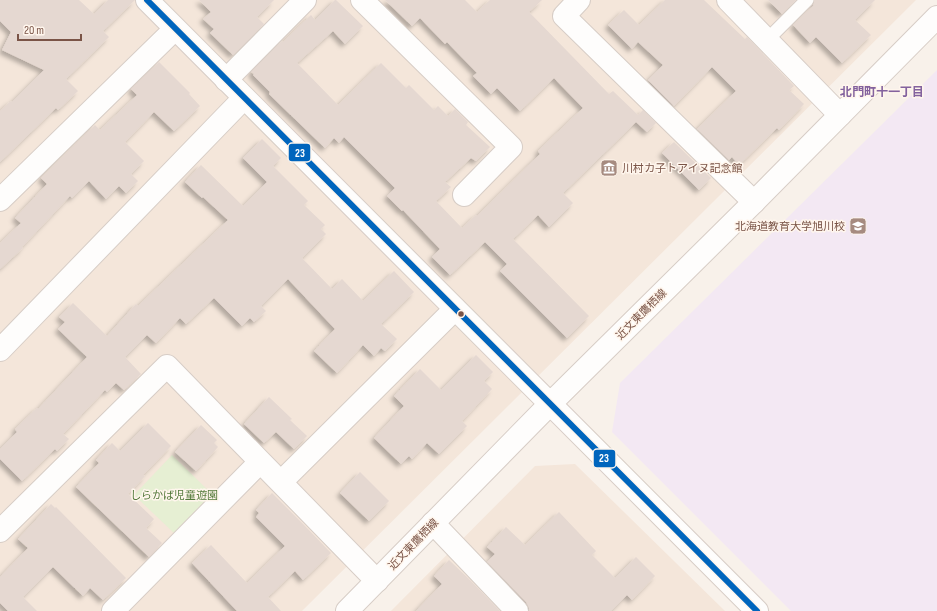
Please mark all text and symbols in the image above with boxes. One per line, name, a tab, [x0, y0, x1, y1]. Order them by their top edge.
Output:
scale bar	[18, 16, 81, 42]
text: 20 m	[24, 23, 44, 38]
district label: 北門町十一丁目	[840, 85, 924, 100]
line badge: 23	[288, 143, 311, 162]
text: 23	[295, 147, 305, 160]
museum icon: 川村カ子トアイヌ記念館	[599, 158, 619, 178]
place label: 川村カ子トアイヌ記念館	[622, 162, 742, 175]
school or university icon: 北海道教育大学旭川校	[848, 216, 868, 236]
place label: 北海道教育大学旭川校	[735, 220, 845, 233]
street label: 近文東鷹栖線	[613, 286, 669, 342]
unlabelled marker	[456, 309, 466, 319]
line badge: 23	[593, 449, 616, 468]
text: 23	[599, 452, 609, 465]
park label: しらかば児童遊園	[130, 489, 218, 502]
street label: 近文東鷹栖線	[386, 516, 441, 573]

